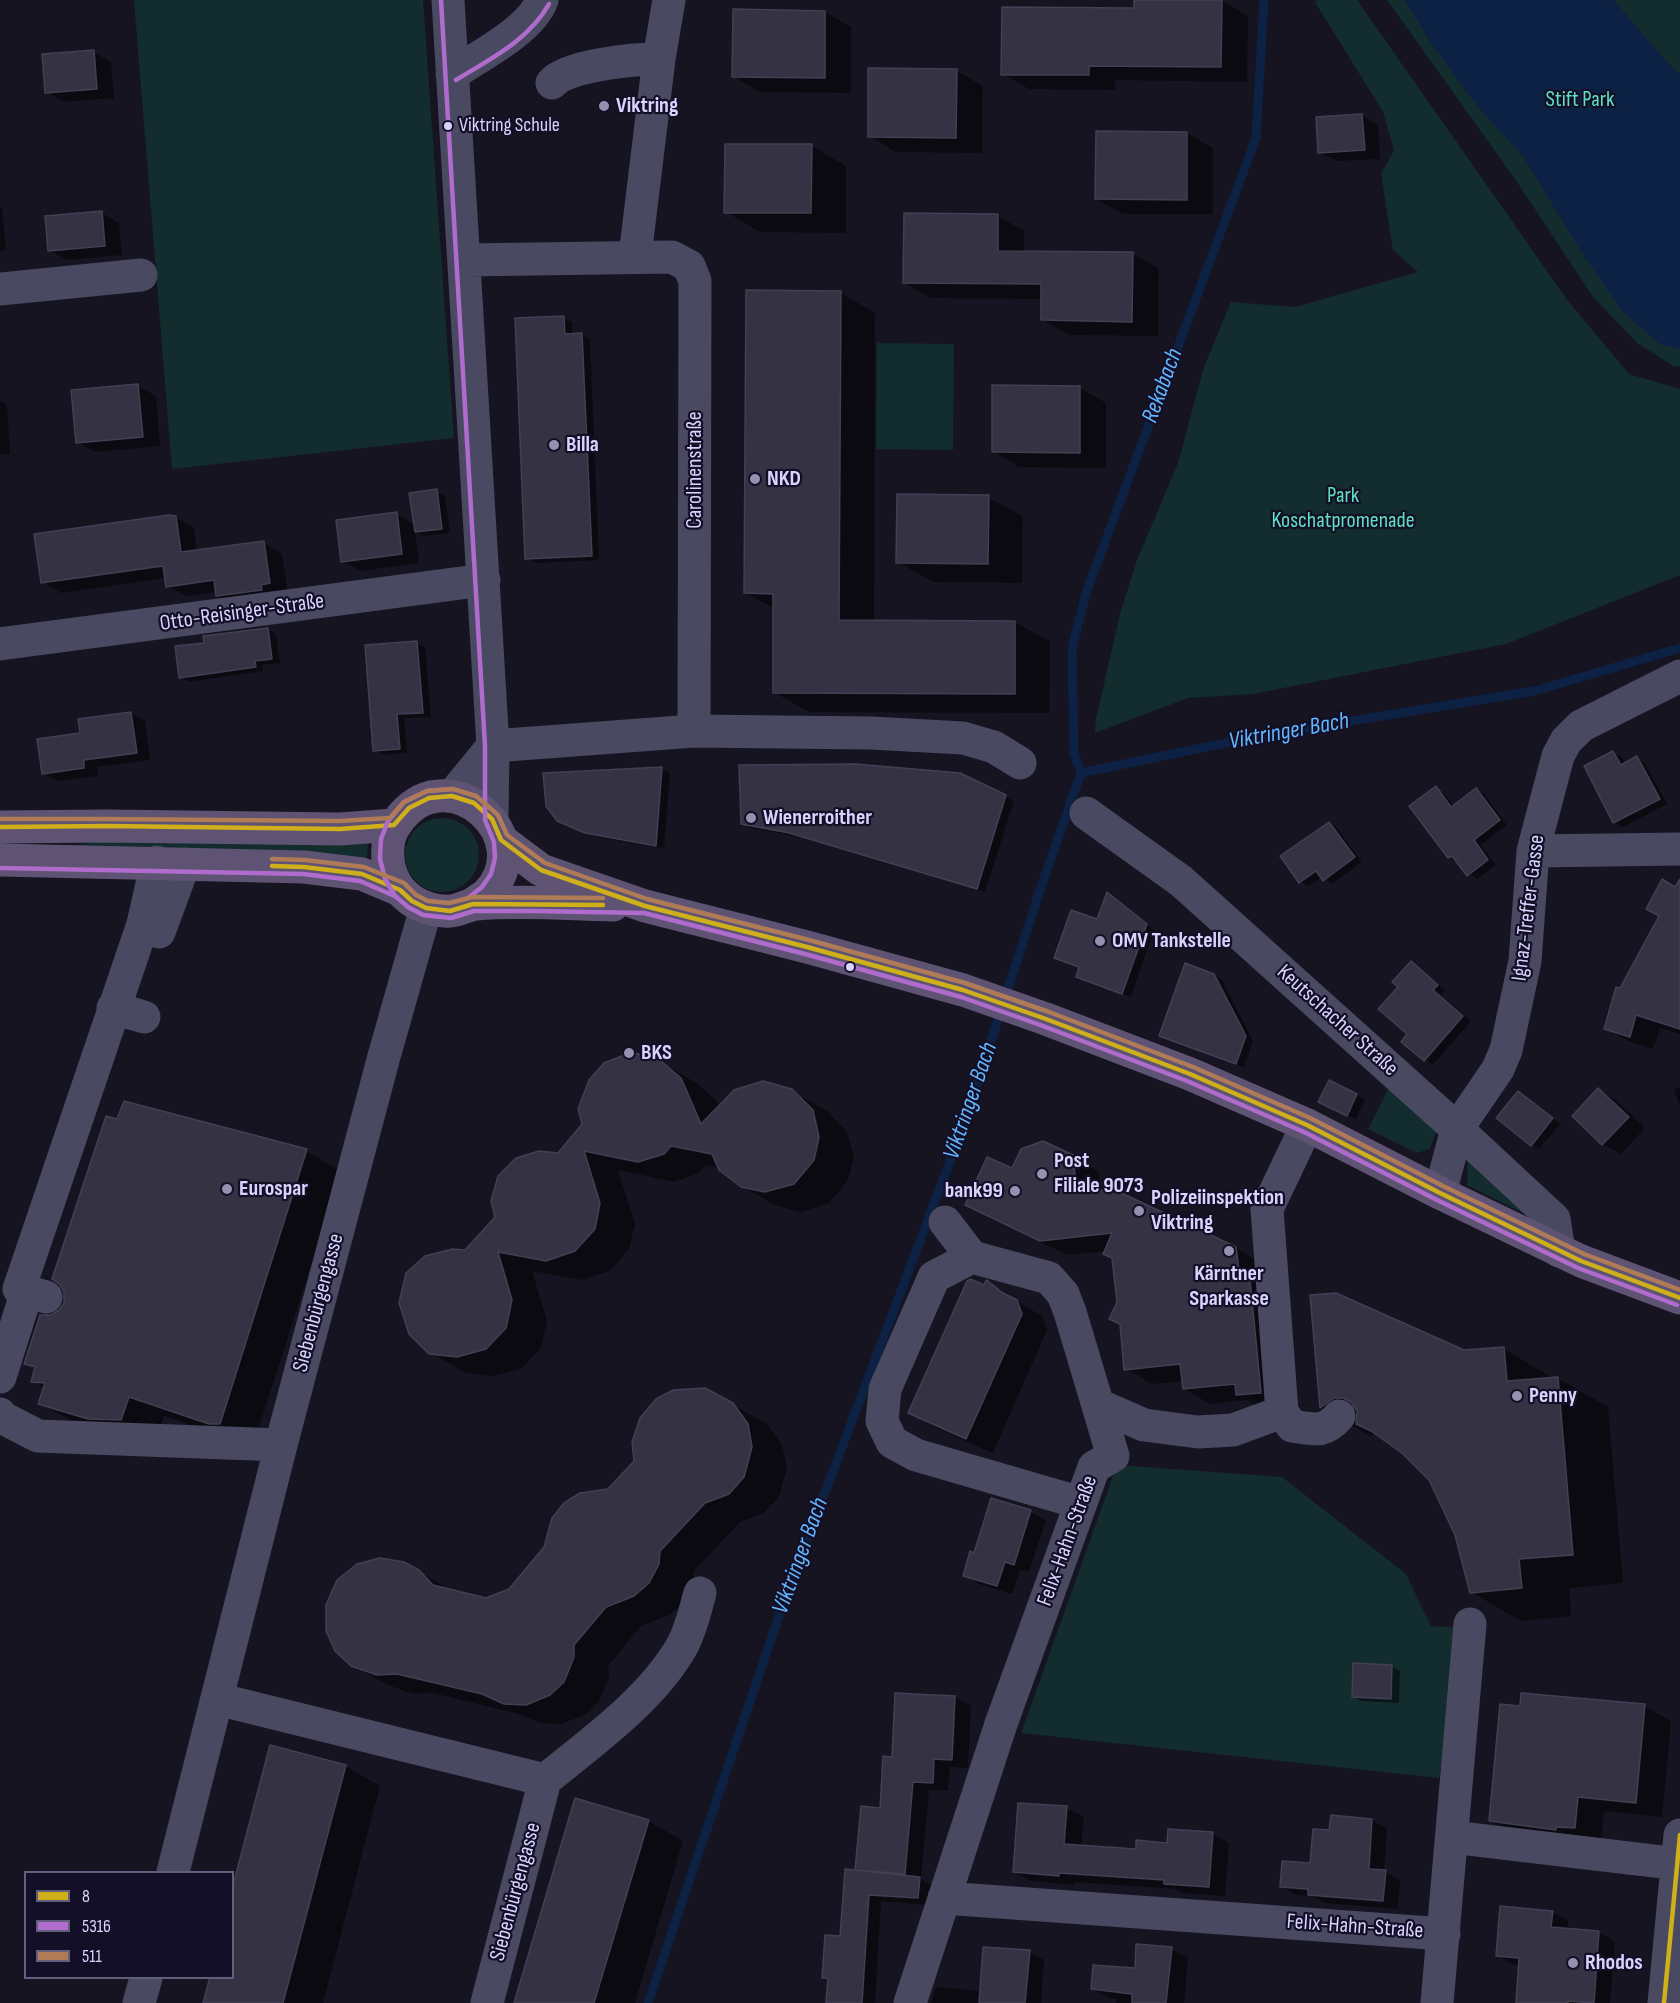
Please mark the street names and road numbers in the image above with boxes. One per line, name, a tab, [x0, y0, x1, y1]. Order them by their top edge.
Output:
street label: Carolinenstraße	[682, 411, 708, 529]
street label: Otto-Reisinger-Straße	[158, 588, 326, 638]
street label: Ignaz-Treffer-Gasse	[1507, 833, 1551, 983]
street label: Keutschacher Straße	[1271, 960, 1403, 1082]
street label: Siebenbürgengasse	[288, 1231, 350, 1375]
street label: Felix-Hahn-Straße	[1032, 1472, 1104, 1610]
street label: Siebenbürgengasse	[485, 1820, 547, 1964]
street label: Felix-Hahn-Straße	[1286, 1909, 1424, 1945]

